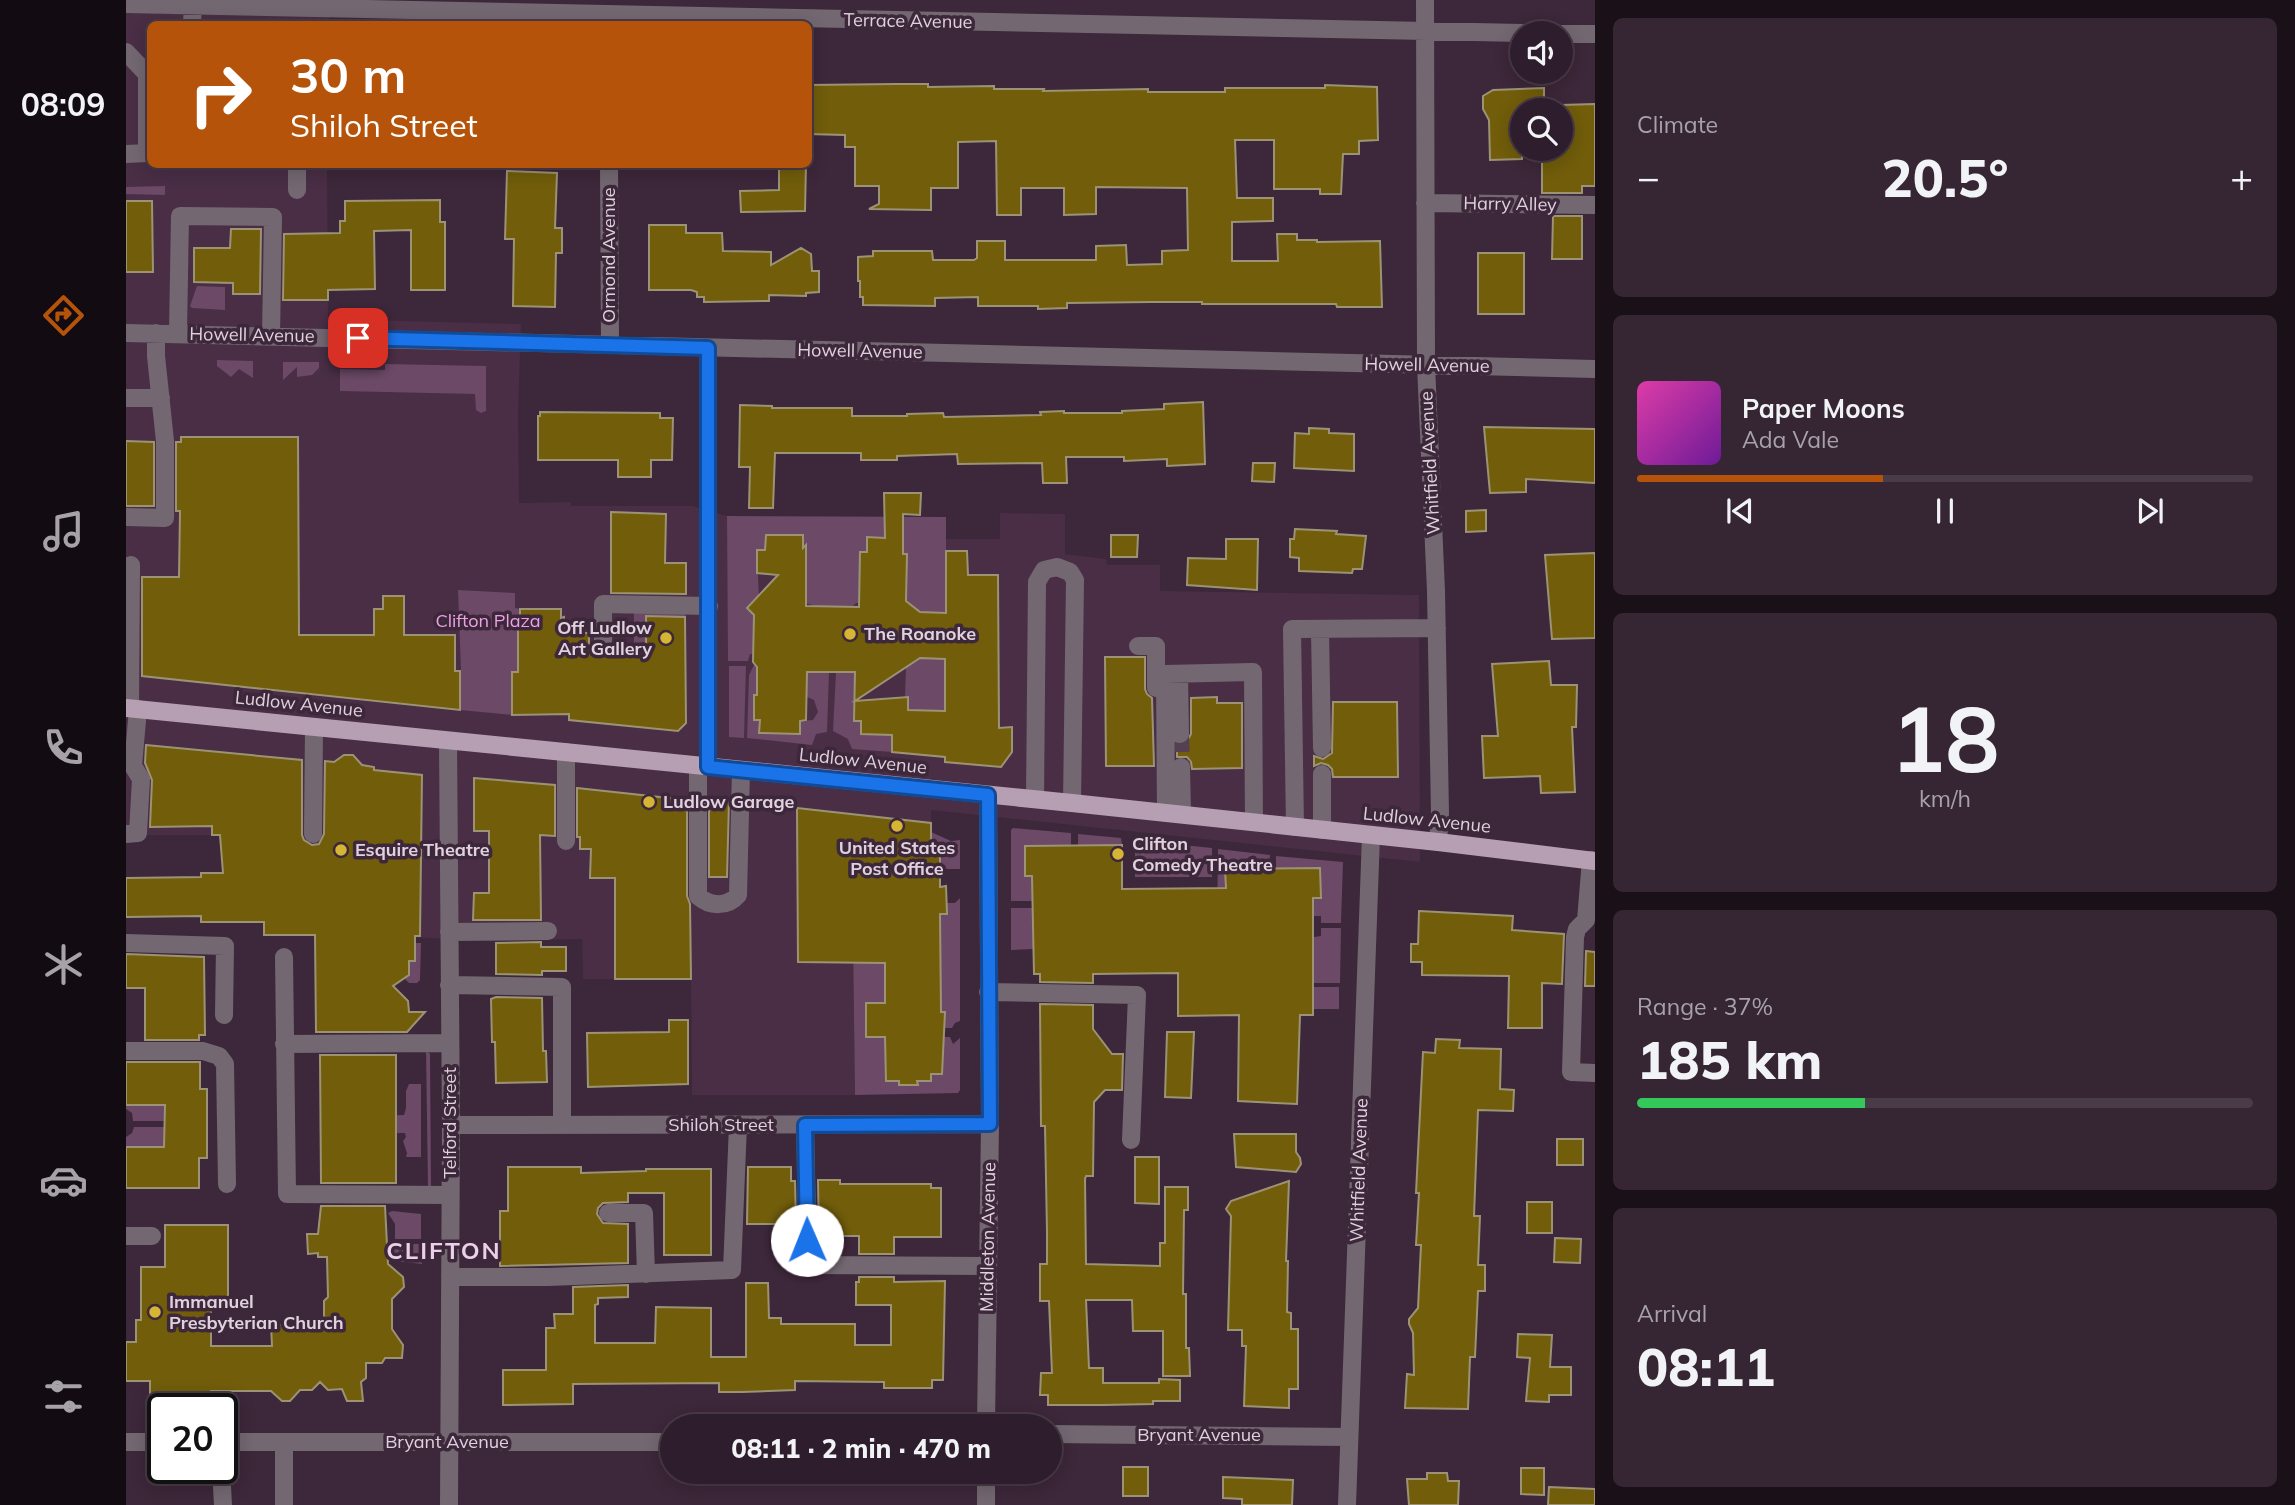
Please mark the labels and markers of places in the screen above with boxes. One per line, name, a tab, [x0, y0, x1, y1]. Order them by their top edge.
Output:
pin	[328, 308, 388, 368]
place label: Off Ludlow Art Gallery	[557, 616, 652, 660]
place label: The Roanoke	[864, 622, 976, 645]
marker: The Roanoke	[842, 626, 858, 642]
marker: Off Ludlow Art Gallery	[658, 630, 674, 646]
place label: Ludlow Garage	[663, 790, 795, 813]
marker: Ludlow Garage	[641, 794, 657, 810]
marker: United States Post Office	[889, 818, 905, 834]
place label: Clifton Comedy Theatre	[1132, 832, 1273, 876]
place label: United States Post Office	[839, 836, 955, 880]
place label: Esquire Theatre	[355, 838, 490, 861]
marker: Esquire Theatre	[333, 842, 349, 858]
marker: Clifton Comedy Theatre	[1110, 846, 1126, 862]
place label: Immanuel Presbyterian Church	[169, 1290, 344, 1334]
marker: Immanuel Presbyterian Church	[147, 1304, 163, 1320]

